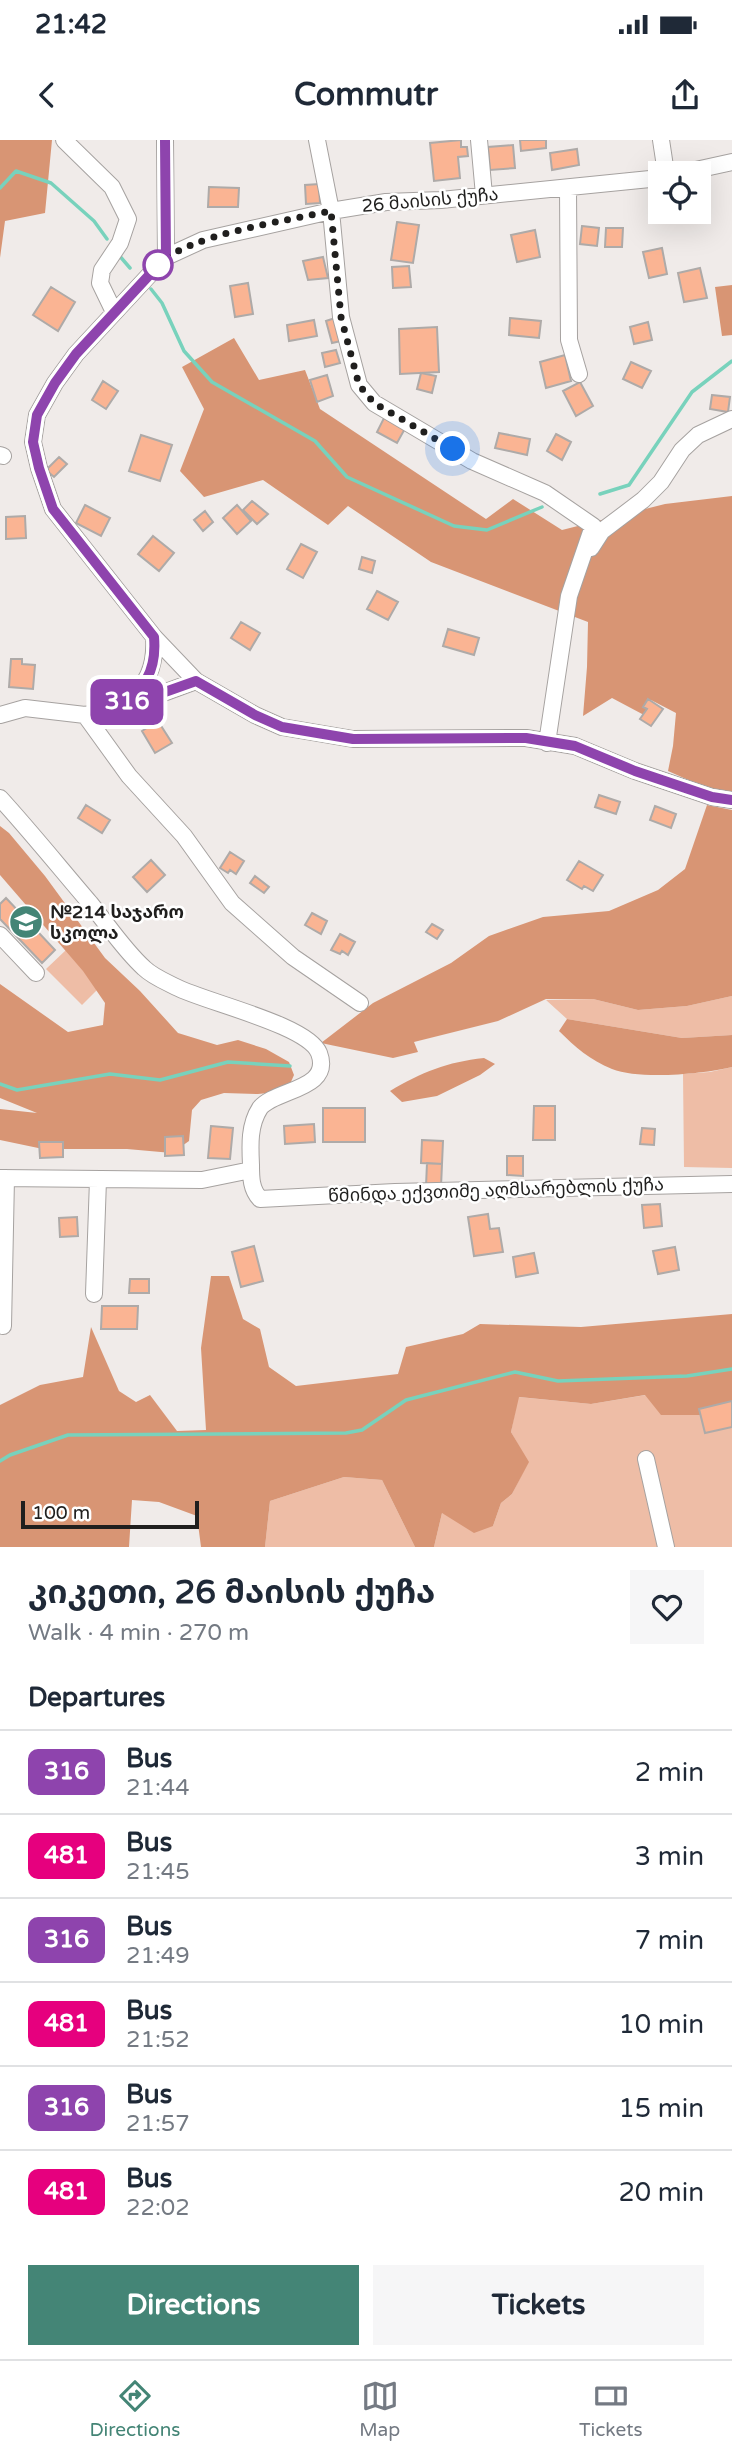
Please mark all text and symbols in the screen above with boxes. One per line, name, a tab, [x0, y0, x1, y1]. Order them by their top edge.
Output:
text: 21:42	[35, 9, 107, 40]
icon: back	[28, 76, 66, 114]
text: Commutr	[294, 76, 438, 114]
icon: share	[666, 76, 704, 114]
map controls	[648, 161, 711, 224]
button: locate	[648, 161, 711, 224]
street label: 26 მაისის ქუჩა	[361, 183, 499, 217]
unlabelled marker	[143, 250, 173, 280]
your location	[435, 431, 470, 466]
line badge: 316	[87, 679, 167, 725]
text: 316	[104, 687, 150, 716]
place label: №214 საჯარო სკოლა	[50, 901, 184, 944]
school or university icon: №214 საჯარო სკოლა	[7, 903, 45, 941]
street label: წმინდა ექვთიმე აღმსარებლის ქუჩა	[328, 1173, 664, 1207]
scale bar	[21, 1498, 200, 1530]
text: 100 m	[32, 1502, 90, 1524]
button: heart	[630, 1570, 704, 1644]
text: კიკეთი, 26 მაისის ქუჩა	[28, 1573, 435, 1612]
text: Walk · 4 min · 270 m	[28, 1619, 249, 1647]
text: Departures	[28, 1682, 165, 1713]
text: Bus	[126, 1743, 172, 1774]
text: 316	[44, 1757, 89, 1786]
text: 2 min	[635, 1757, 704, 1788]
text: 21:44	[126, 1774, 190, 1802]
text: Bus	[126, 1827, 172, 1858]
text: 481	[44, 1841, 89, 1870]
text: 3 min	[635, 1841, 704, 1872]
text: 21:45	[126, 1858, 190, 1886]
text: Bus	[126, 1911, 172, 1942]
text: 316	[44, 1925, 89, 1954]
text: 7 min	[635, 1925, 704, 1956]
text: 21:49	[126, 1942, 190, 1970]
text: Bus	[126, 1995, 172, 2026]
text: 481	[44, 2009, 89, 2038]
text: 10 min	[618, 2009, 704, 2040]
text: 21:52	[126, 2026, 190, 2054]
text: Bus	[126, 2079, 172, 2110]
text: 316	[44, 2093, 89, 2122]
text: 15 min	[618, 2093, 704, 2124]
text: 21:57	[126, 2110, 190, 2138]
text: Bus	[126, 2163, 172, 2194]
text: 481	[44, 2177, 89, 2206]
text: 20 min	[618, 2177, 704, 2208]
text: 22:02	[126, 2194, 190, 2222]
button: Directions	[28, 2265, 359, 2345]
button: Tickets	[373, 2265, 704, 2345]
tab: Directions	[89, 2377, 180, 2441]
tab: Map	[359, 2377, 400, 2441]
tab: Tickets	[579, 2377, 643, 2441]

